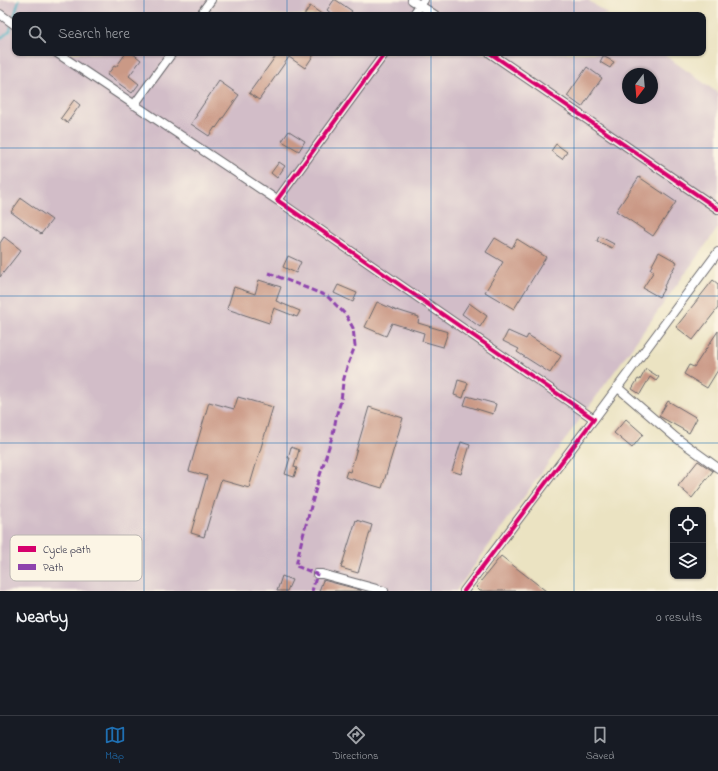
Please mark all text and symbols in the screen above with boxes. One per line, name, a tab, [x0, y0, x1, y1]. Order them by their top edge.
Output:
search box	[12, 12, 706, 56]
icon: search	[26, 23, 48, 45]
text: Search here	[58, 23, 130, 45]
north arrow	[622, 68, 658, 104]
map controls	[670, 507, 706, 579]
button: locate	[670, 507, 706, 543]
legend	[10, 535, 142, 581]
text: Cycle path	[43, 542, 91, 559]
button: layers	[670, 543, 706, 579]
text: Path	[43, 560, 64, 576]
text: Nearby	[16, 605, 68, 630]
text: 0 results	[656, 608, 702, 627]
tab: Map	[104, 724, 126, 764]
tab: Directions	[333, 724, 378, 764]
tab: Saved	[586, 724, 614, 764]

